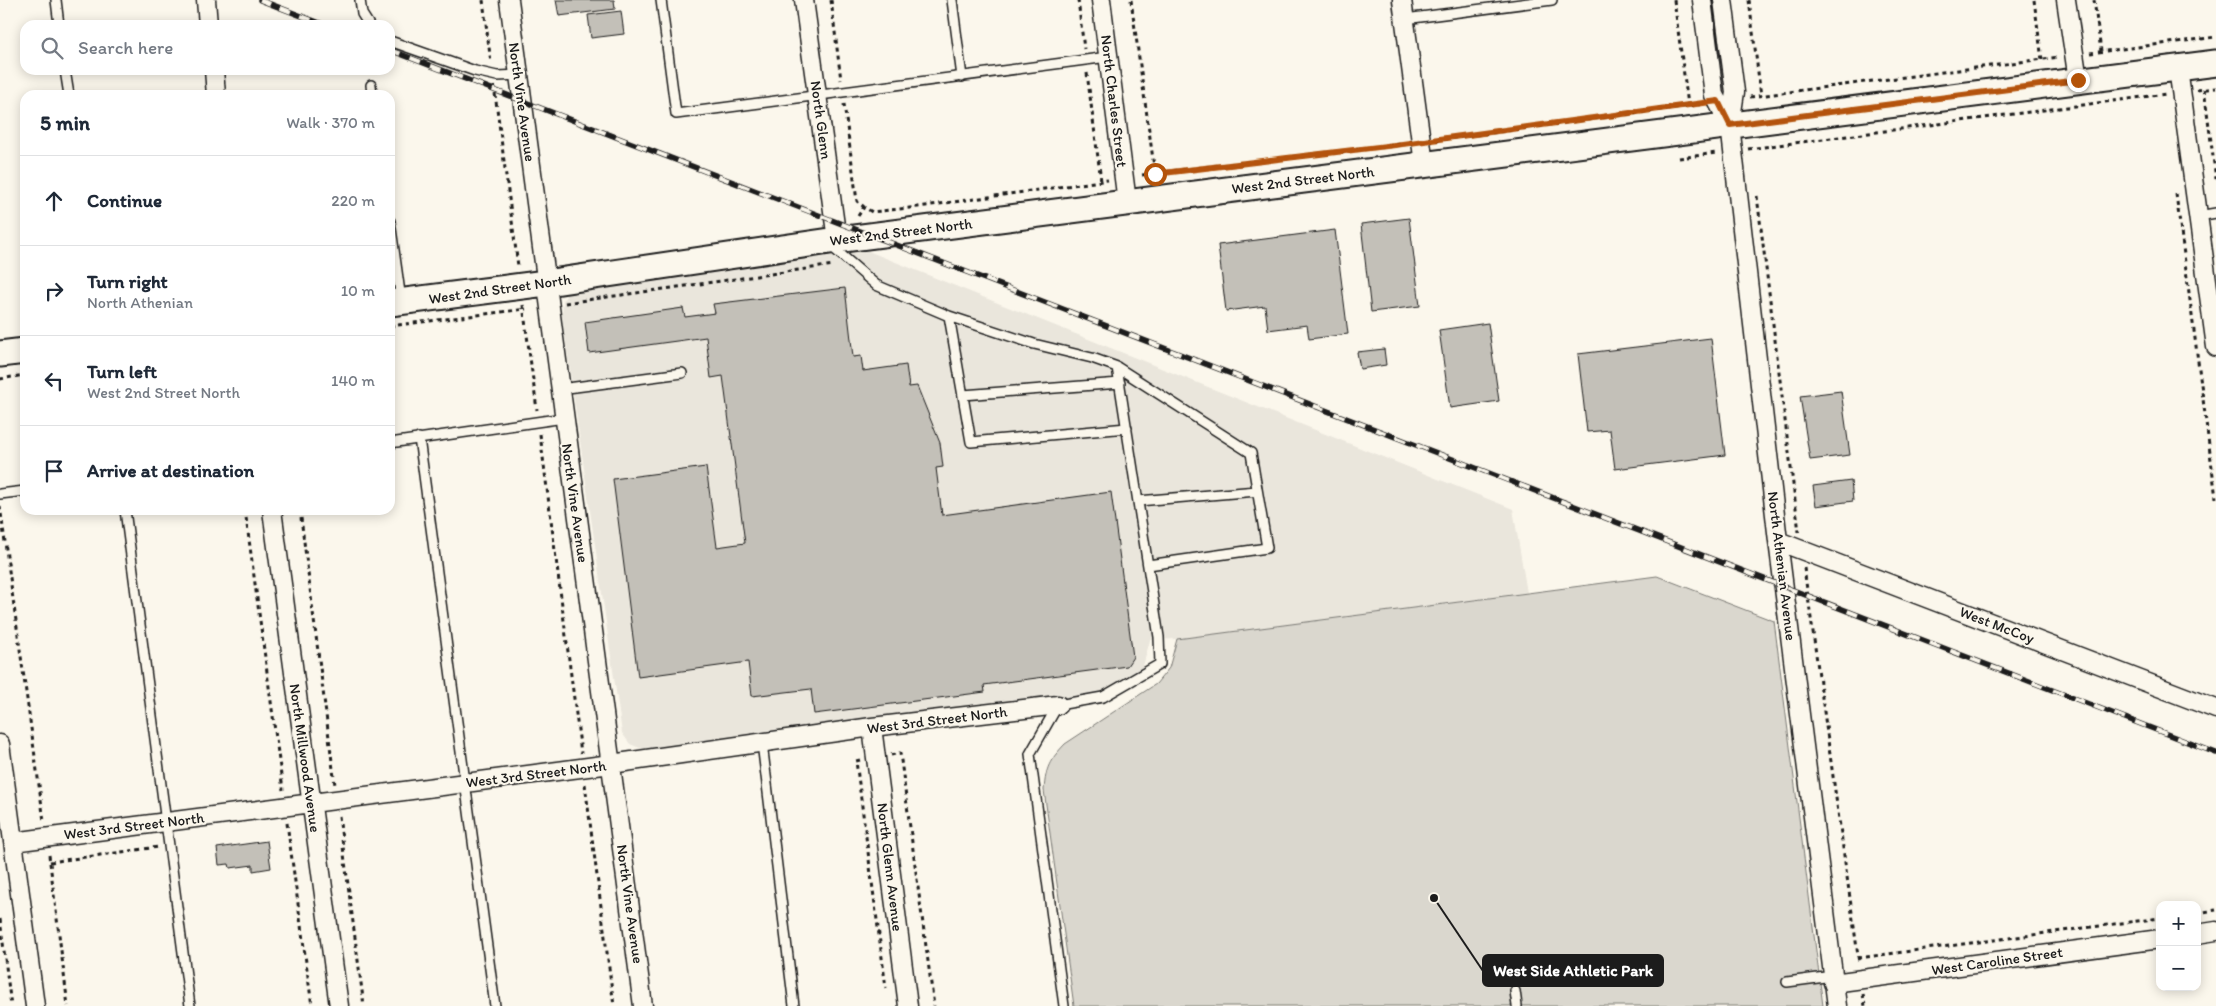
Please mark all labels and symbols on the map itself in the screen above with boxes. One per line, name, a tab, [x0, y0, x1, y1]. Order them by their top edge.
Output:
street label: North Charles Street	[1097, 34, 1131, 169]
street label: North Vine Avenue	[505, 41, 539, 163]
route end	[2067, 69, 2090, 92]
street label: North Glenn	[807, 80, 835, 161]
street label: West 2nd Street North	[1231, 162, 1375, 198]
route start	[1144, 163, 1167, 186]
street label: West 2nd Street North	[829, 214, 973, 250]
street label: West 2nd Street North	[428, 270, 572, 308]
street label: North Vine Avenue	[558, 442, 592, 564]
street label: North Athenian Avenue	[1764, 490, 1800, 642]
street label: West McCoy	[1957, 603, 2037, 647]
street label: North Millwood Avenue	[286, 682, 324, 834]
street label: West 3rd Street North	[866, 702, 1008, 738]
street label: West 3rd Street North	[465, 756, 607, 792]
street label: North Glenn Avenue	[873, 802, 907, 932]
street label: West 3rd Street North	[63, 808, 205, 844]
street label: North Vine Avenue	[613, 843, 647, 965]
street label: West Caroline Street	[1930, 943, 2064, 979]
callout: West Side Athletic Park	[1483, 955, 1663, 986]
text: West Side Athletic Park	[1493, 961, 1654, 980]

